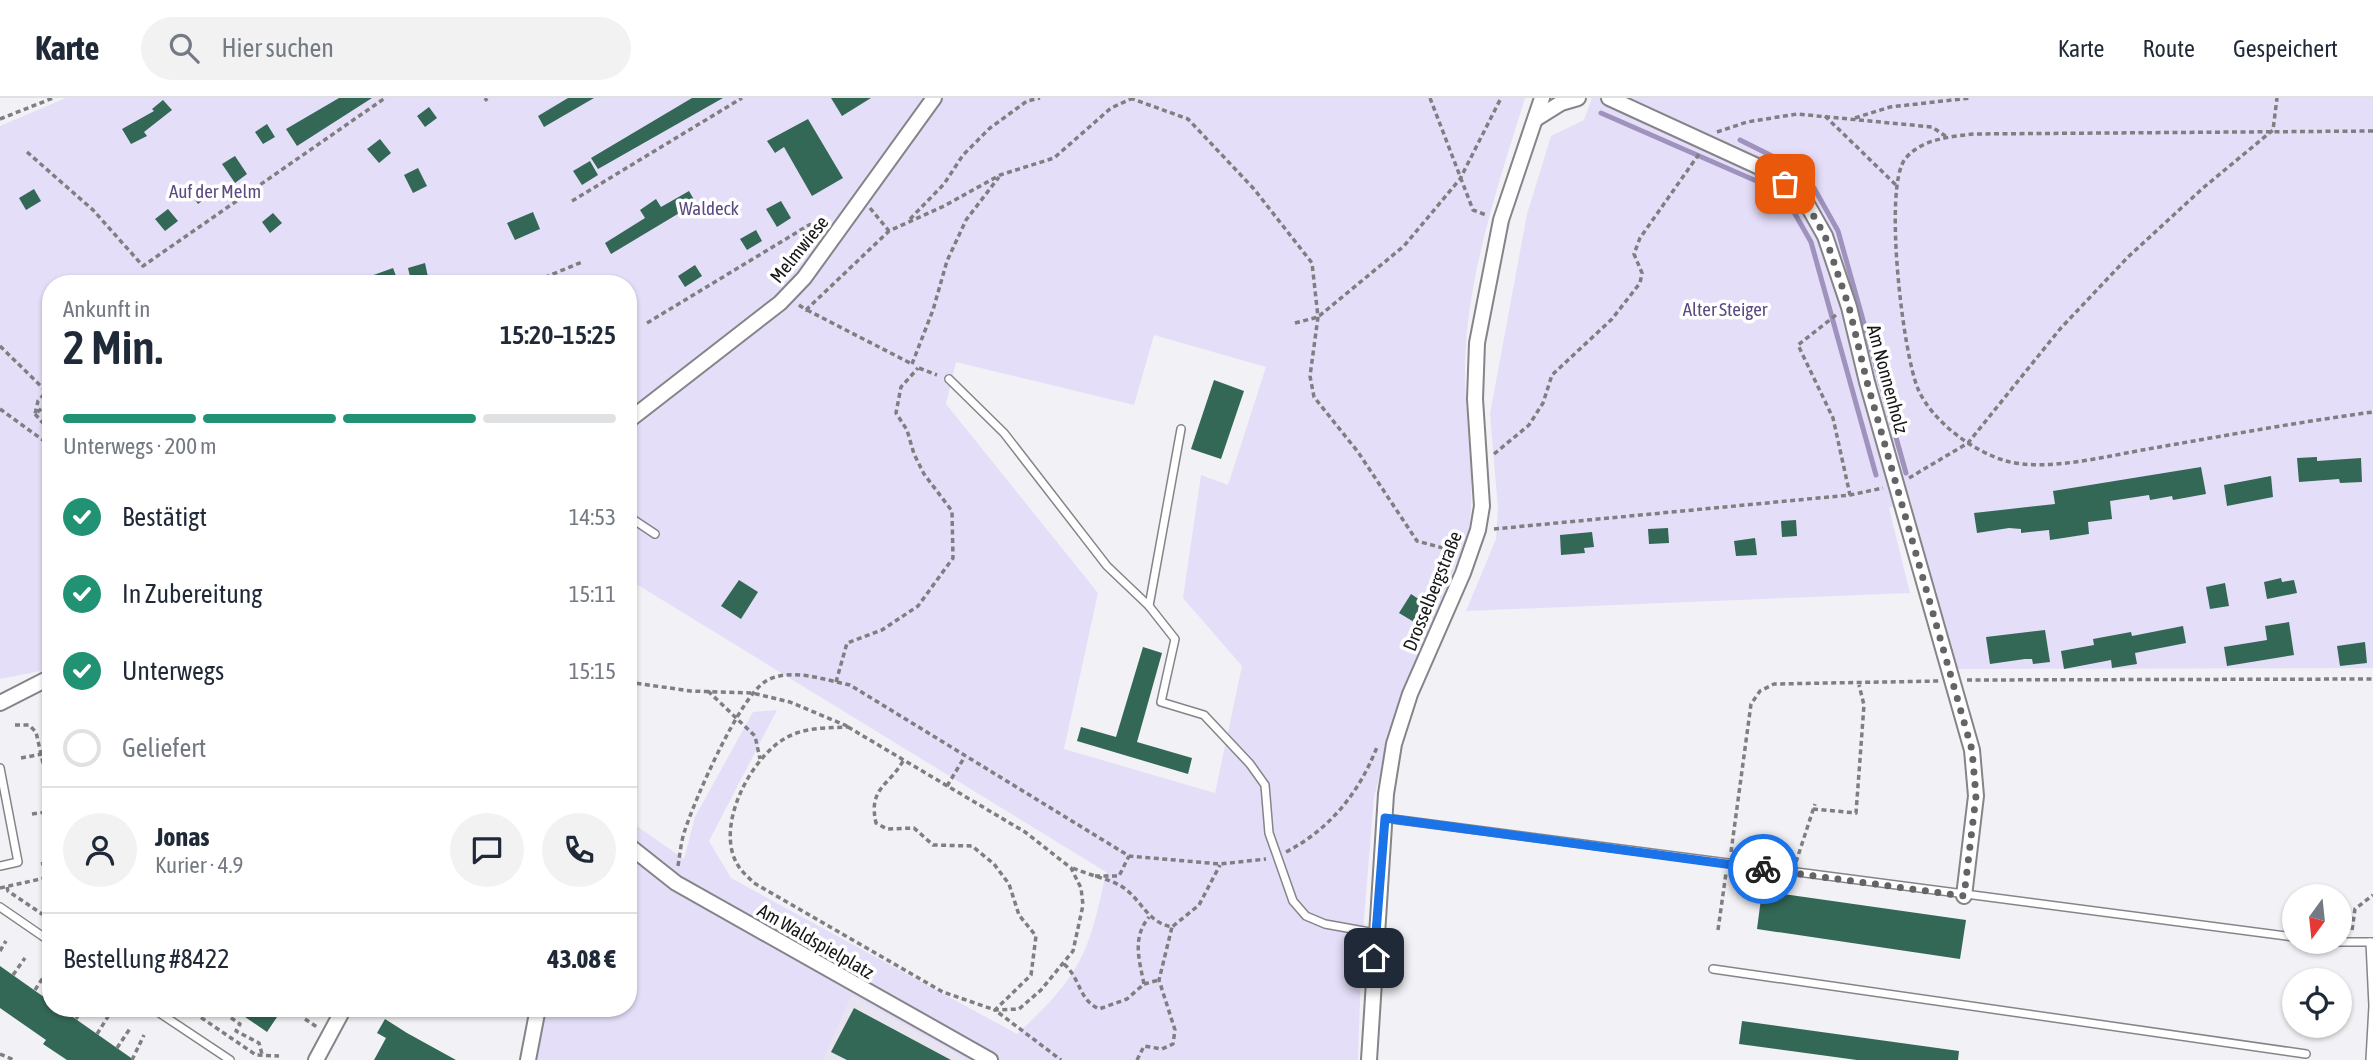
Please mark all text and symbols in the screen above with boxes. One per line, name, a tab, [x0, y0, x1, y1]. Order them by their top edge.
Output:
search box	[141, 17, 631, 80]
text: Karte	[35, 29, 99, 67]
icon: search	[165, 29, 203, 67]
text: Hier suchen	[221, 33, 334, 63]
text: Karte	[2058, 35, 2104, 62]
text: Route	[2142, 35, 2195, 62]
text: Gespeichert	[2233, 35, 2338, 62]
pin	[1755, 154, 1815, 214]
icon: bag	[1766, 165, 1804, 203]
park label: Auf der Melm	[169, 180, 261, 202]
park label: Waldeck	[679, 197, 740, 219]
street label: Melmwiese	[765, 211, 833, 287]
text: Ankunft in	[63, 296, 150, 322]
park label: Alter Steiger	[1683, 298, 1768, 320]
text: 15:20–15:25	[500, 320, 616, 350]
text: 2 Min.	[63, 321, 163, 374]
street label: Am Nonnenholz	[1863, 322, 1913, 436]
text: Unterwegs · 200 m	[63, 433, 217, 459]
icon: check	[63, 498, 101, 536]
text: Bestätigt	[122, 502, 207, 532]
text: 14:53	[569, 504, 616, 530]
street label: Drosselbergstraße	[1398, 528, 1466, 654]
icon: check	[63, 575, 101, 613]
text: In Zubereitung	[122, 579, 262, 609]
text: 15:11	[569, 581, 616, 607]
icon: check	[63, 652, 101, 690]
text: Unterwegs	[122, 656, 224, 686]
text: 15:15	[569, 658, 616, 684]
text: Geliefert	[122, 733, 206, 763]
button: person	[63, 813, 137, 887]
button: chat	[450, 813, 524, 887]
button: phone	[542, 813, 616, 887]
text: Jonas	[155, 822, 209, 852]
courier	[1728, 834, 1798, 904]
icon: bike	[1744, 850, 1782, 888]
text: Kurier · 4.9	[155, 852, 243, 878]
north arrow	[2282, 884, 2352, 954]
map controls	[2282, 884, 2352, 1038]
street label: Am Waldspielplatz	[754, 899, 878, 983]
pin	[1344, 928, 1404, 988]
icon: home	[1355, 939, 1393, 977]
text: Bestellung #8422	[63, 944, 229, 974]
text: 43.08 €	[547, 944, 616, 974]
button: locate	[2282, 968, 2352, 1038]

